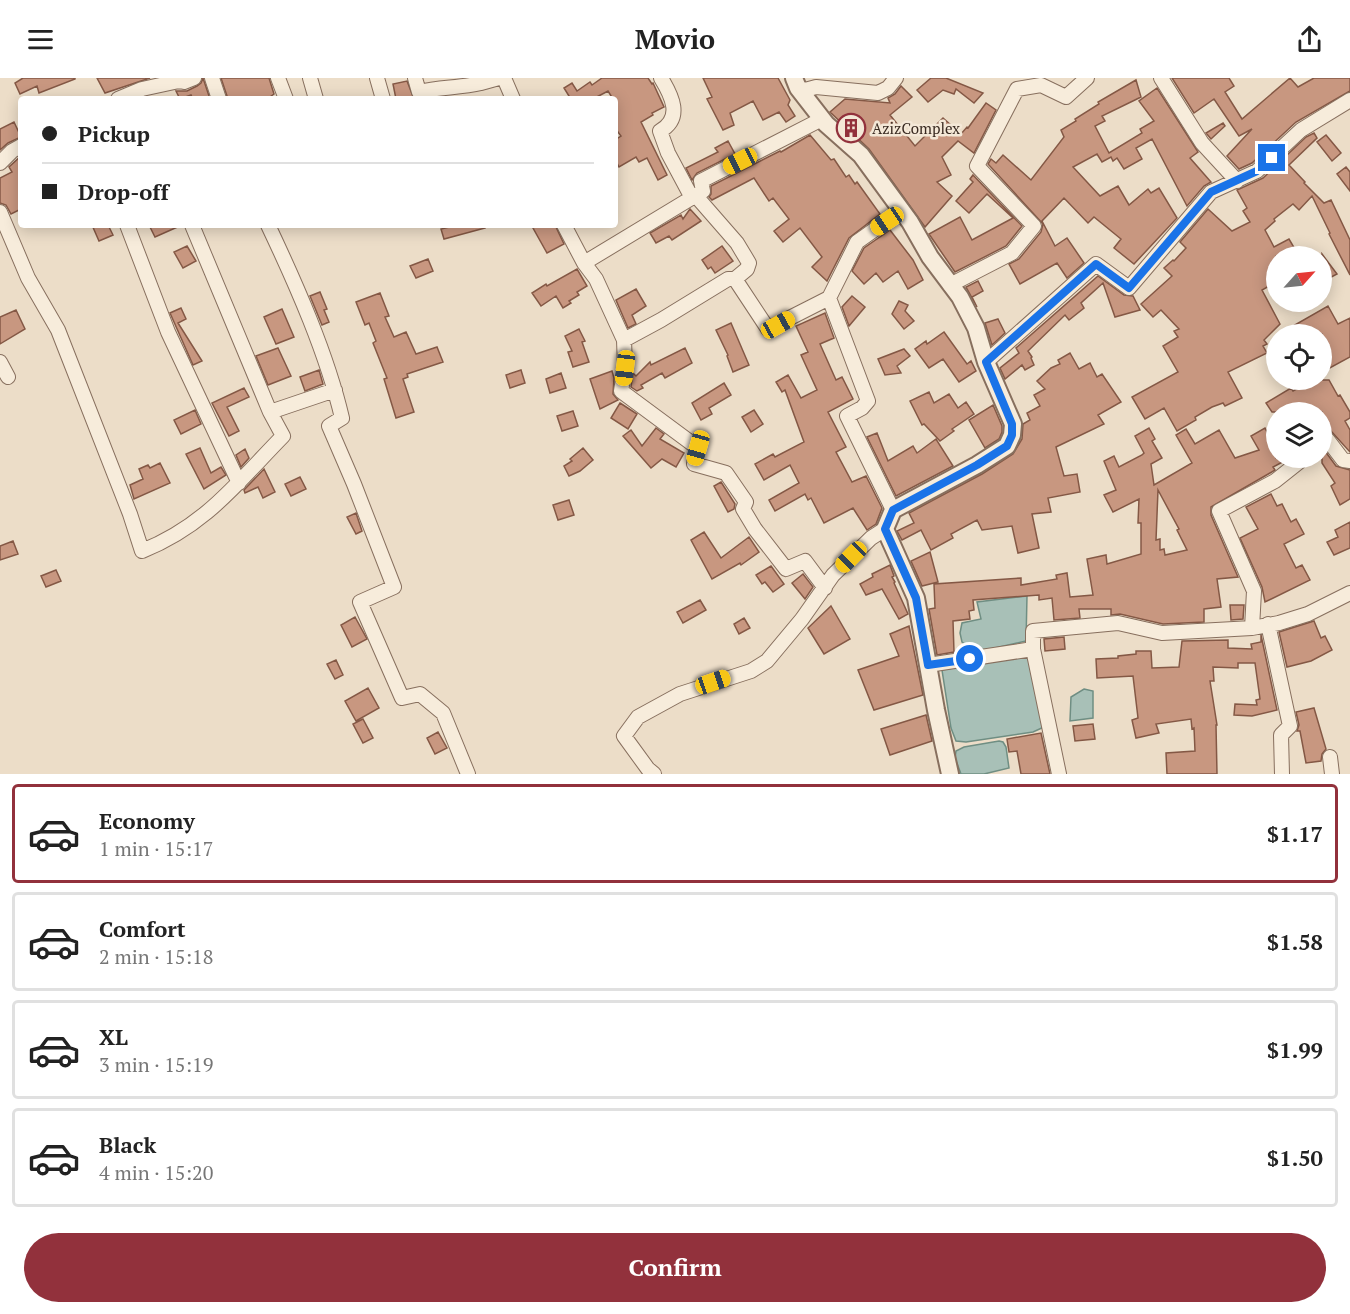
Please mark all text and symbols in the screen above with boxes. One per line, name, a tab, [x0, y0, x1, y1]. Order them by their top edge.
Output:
text: Movio	[635, 21, 715, 57]
icon: menu	[24, 23, 57, 56]
icon: share	[1293, 23, 1326, 56]
building icon: AzizComplex	[835, 112, 867, 144]
place label: AzizComplex	[872, 118, 960, 138]
text: Pickup	[78, 119, 150, 148]
route end	[1258, 144, 1285, 171]
car	[720, 145, 760, 177]
text: Drop-off	[78, 177, 169, 206]
car	[867, 203, 907, 239]
north arrow	[1266, 246, 1332, 312]
map controls	[1266, 246, 1332, 468]
car	[758, 308, 798, 342]
button: locate	[1266, 324, 1332, 390]
car	[614, 349, 636, 387]
button: layers	[1266, 402, 1332, 468]
car	[684, 428, 712, 468]
car	[832, 538, 870, 576]
route start	[956, 645, 983, 672]
car	[693, 668, 733, 696]
text: Economy	[99, 806, 195, 835]
icon: car	[27, 807, 81, 861]
text: $1.17	[1267, 819, 1323, 848]
text: 1 min · 15:17	[99, 835, 213, 862]
text: Comfort	[99, 914, 185, 943]
icon: car	[27, 915, 81, 969]
text: $1.58	[1267, 927, 1323, 956]
text: 2 min · 15:18	[99, 943, 213, 970]
text: XL	[99, 1022, 128, 1051]
icon: car	[27, 1023, 81, 1077]
text: $1.99	[1267, 1035, 1323, 1064]
text: 3 min · 15:19	[99, 1051, 213, 1078]
text: Black	[99, 1130, 156, 1159]
icon: car	[27, 1131, 81, 1185]
text: $1.50	[1267, 1143, 1323, 1172]
text: 4 min · 15:20	[99, 1159, 213, 1186]
button: Confirm	[24, 1233, 1326, 1302]

